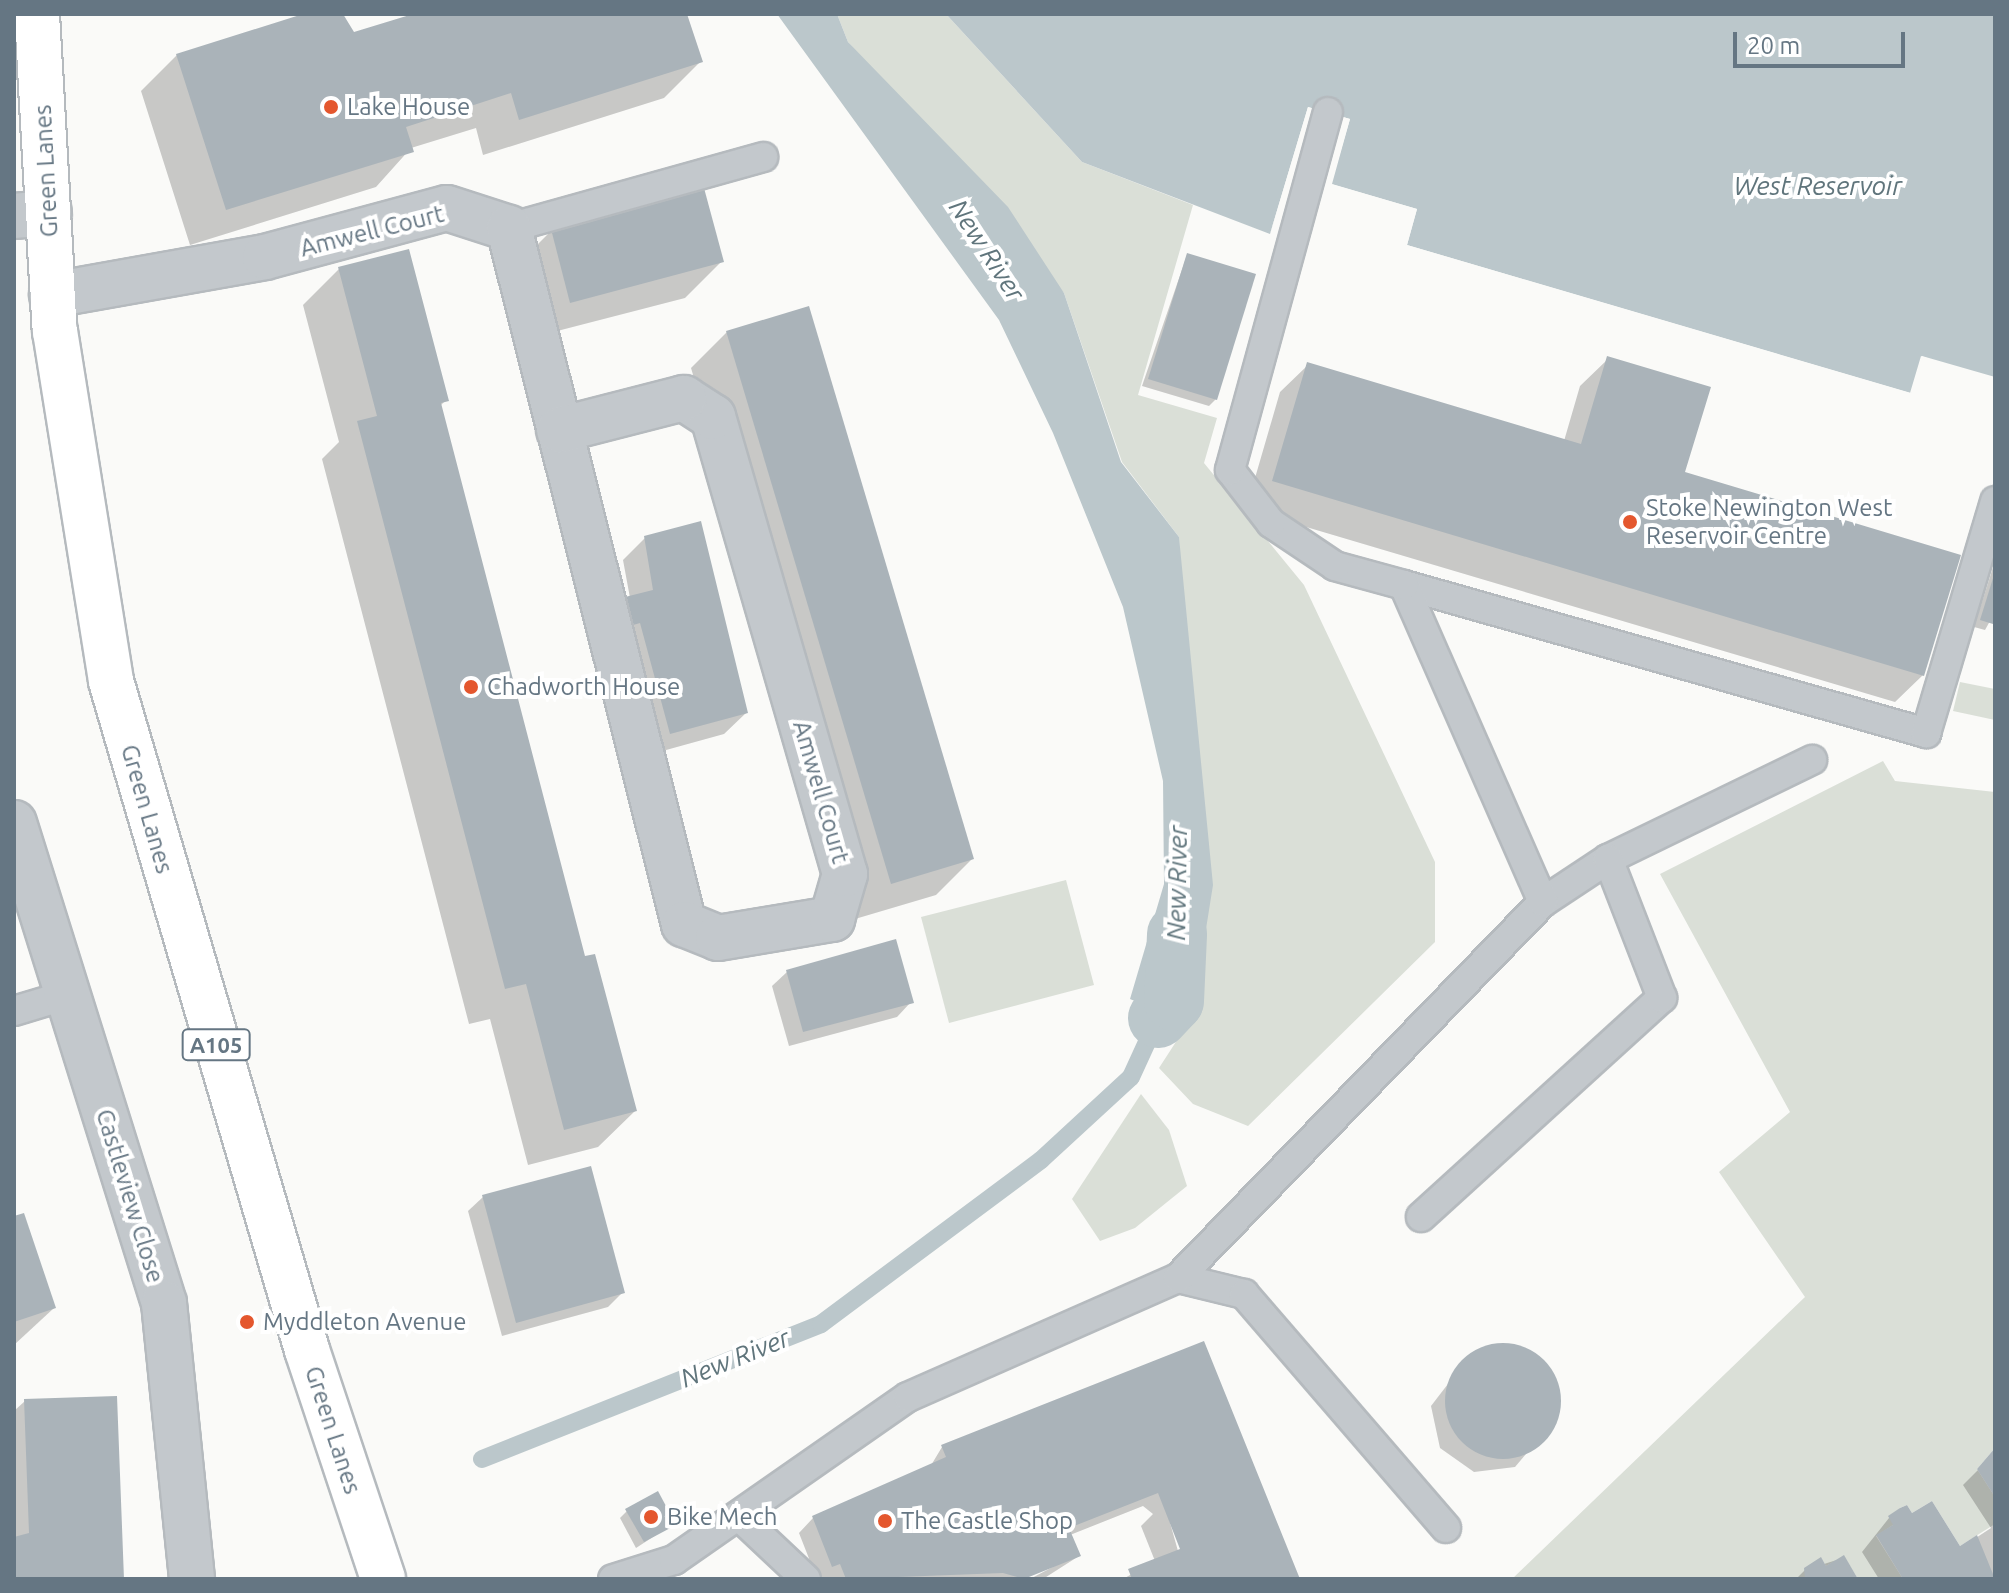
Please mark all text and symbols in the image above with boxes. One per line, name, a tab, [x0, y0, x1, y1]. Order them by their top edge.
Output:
scale bar	[1737, 16, 1909, 66]
text: 20 m	[1747, 32, 1800, 59]
place label: Lake House	[347, 93, 470, 121]
marker: Lake House	[322, 98, 340, 116]
street label: Green Lanes	[28, 104, 64, 238]
water label: West Reservoir	[1734, 170, 1902, 202]
water label: New River	[943, 193, 1031, 307]
street label: Amwell Court	[297, 199, 447, 263]
place label: Stoke Newington West Reservoir Centre	[1646, 494, 1892, 550]
marker: Stoke Newington West Reservoir Centre	[1621, 513, 1639, 531]
place label: Chadworth House	[487, 673, 680, 701]
marker: Chadworth House	[462, 678, 480, 696]
street label: Amwell Court	[787, 717, 855, 867]
street label: Green Lanes	[115, 741, 179, 877]
water label: New River	[1160, 825, 1194, 941]
road number: A105	[180, 1027, 252, 1063]
street label: Castleview Close	[90, 1106, 170, 1286]
place label: Myddleton Avenue	[263, 1308, 466, 1336]
marker: Myddleton Avenue	[238, 1313, 256, 1331]
water label: New River	[676, 1322, 794, 1394]
street label: Green Lanes	[299, 1362, 367, 1498]
place label: Bike Mech	[667, 1503, 777, 1531]
place label: The Castle Shop	[901, 1507, 1073, 1535]
marker: Bike Mech	[642, 1508, 660, 1526]
marker: The Castle Shop	[876, 1512, 894, 1530]

